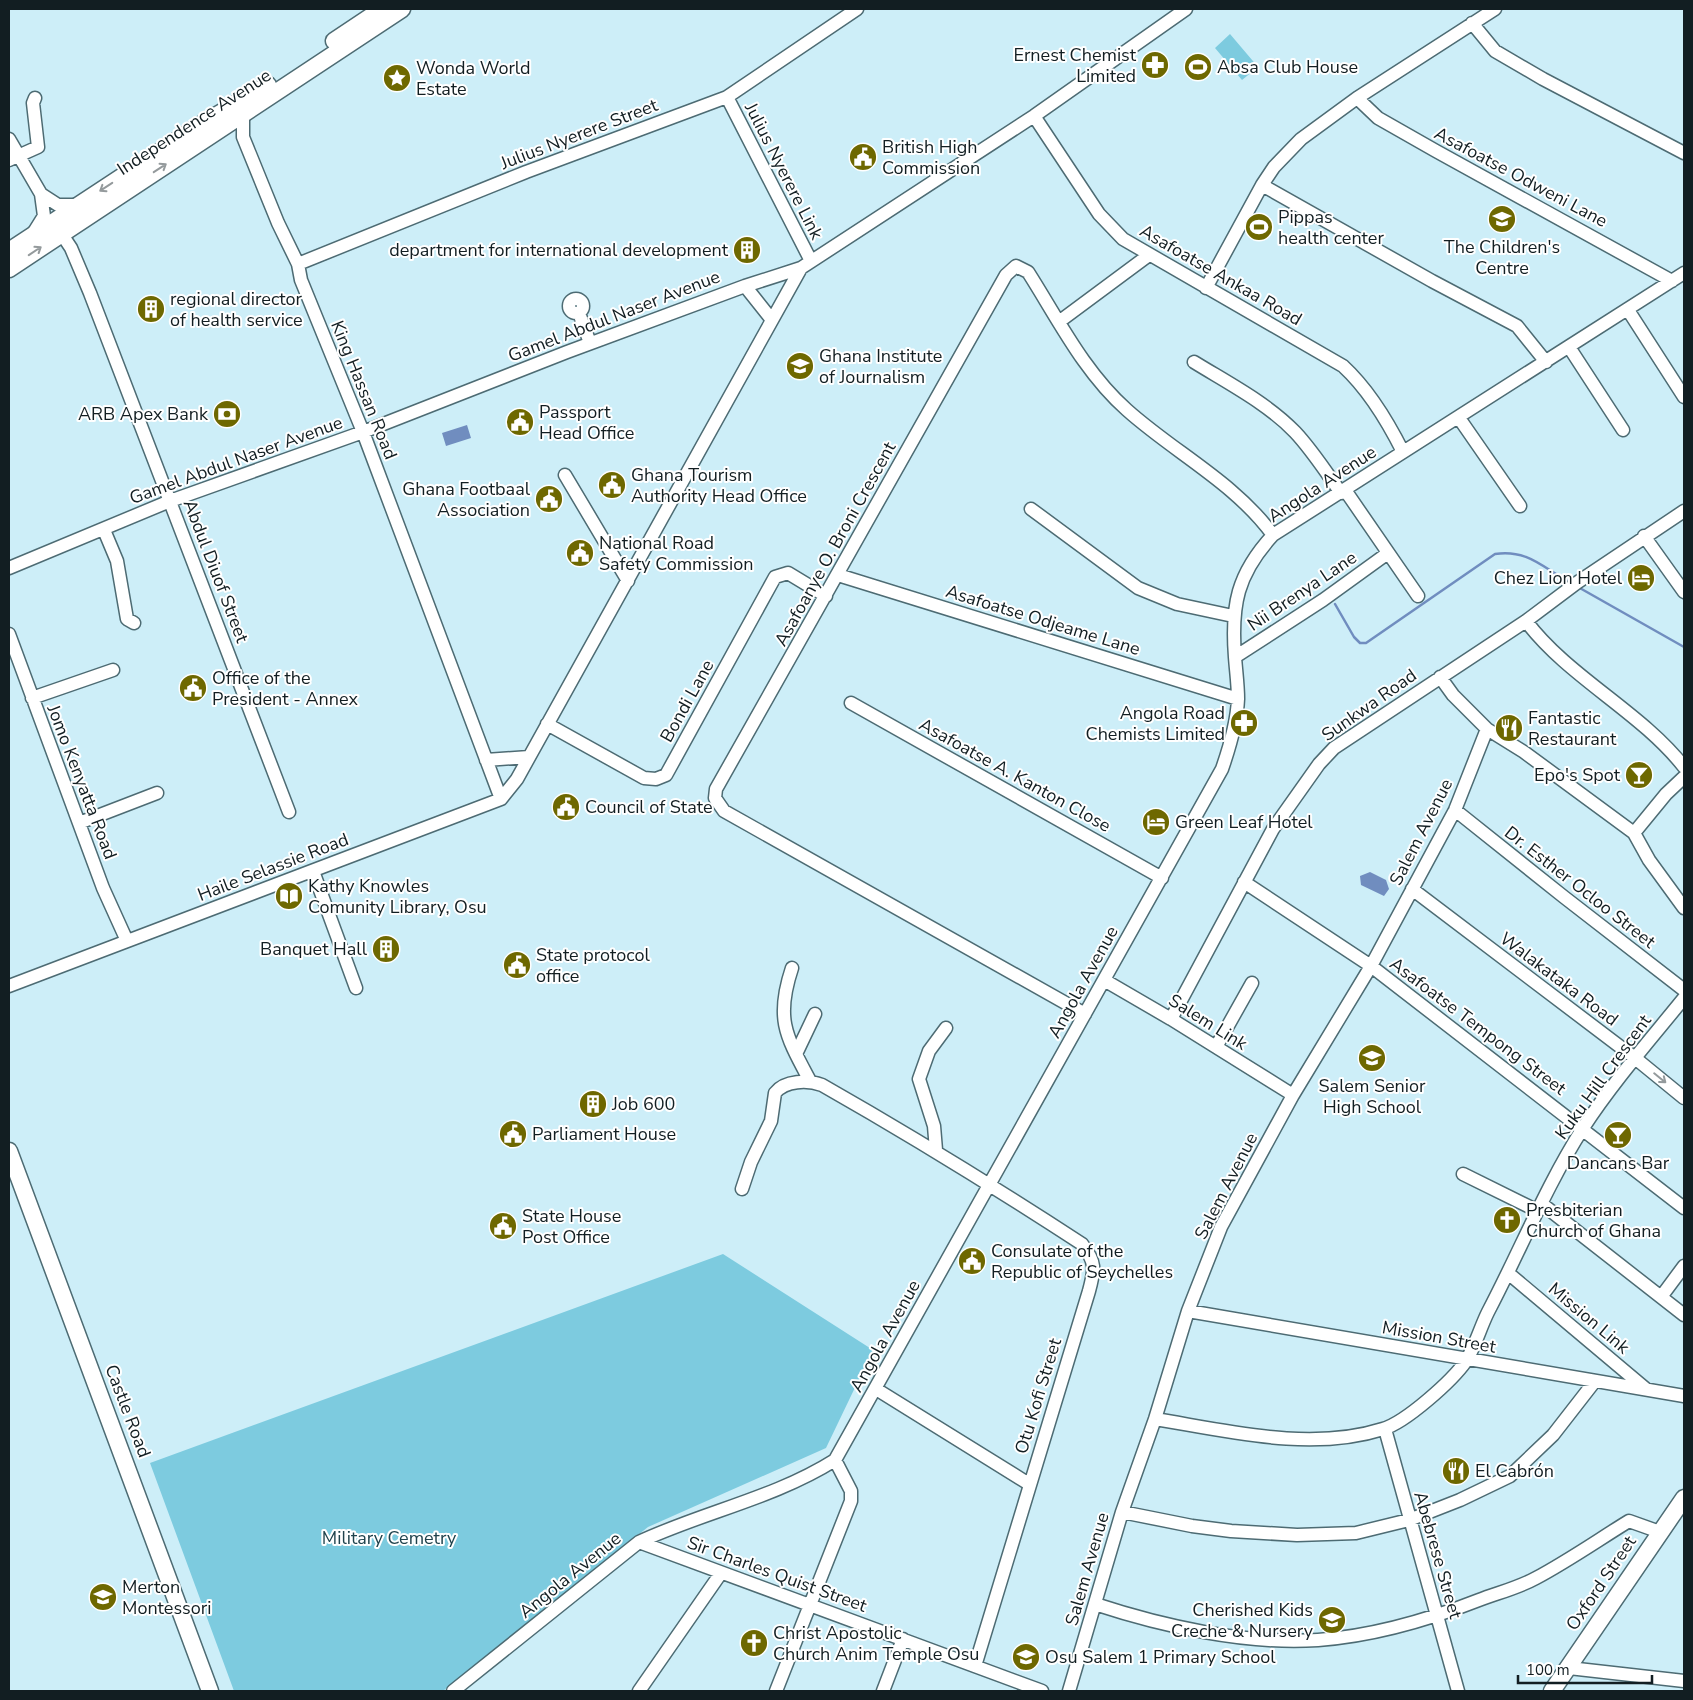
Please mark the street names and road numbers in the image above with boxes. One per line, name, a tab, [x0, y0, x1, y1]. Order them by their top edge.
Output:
street label: Independence Avenue	[112, 63, 276, 181]
street label: Julius Nyerere Street	[496, 93, 662, 175]
street label: Julius Nyerere Link	[739, 98, 829, 244]
street label: Asafoatse Odweni Lane	[1430, 121, 1612, 233]
street label: Asafoatse Ankaa Road	[1136, 219, 1306, 331]
street label: Gamel Abdul Naser Avenue	[505, 264, 723, 368]
street label: King Hassan Road	[325, 317, 403, 463]
street label: Gamel Abdul Naser Avenue	[126, 410, 346, 510]
street label: Asafoanye O. Broni Crescent	[769, 437, 902, 651]
street label: Angola Avenue	[1263, 440, 1381, 528]
street label: Abdul Diuof Street	[178, 496, 255, 647]
street label: Nii Brenya Lane	[1243, 546, 1361, 636]
street label: Asafoatse Odjeame Lane	[943, 579, 1143, 661]
street label: Bondi Lane	[654, 655, 720, 747]
street label: Sunkwa Road	[1317, 663, 1421, 747]
street label: Jomo Kenyatta Road	[41, 700, 123, 863]
street label: Asafoatse A. Kanton Close	[915, 712, 1115, 838]
street label: Salem Avenue	[1384, 775, 1458, 889]
street label: Dr. Esther Ocloo Street	[1500, 820, 1661, 954]
street label: Haile Selassie Road	[194, 827, 352, 907]
street label: Angola Avenue	[1042, 922, 1124, 1042]
street label: Walakataka Road	[1495, 927, 1623, 1031]
street label: Asafoatse Tempong Street	[1385, 952, 1572, 1101]
street label: Salem Link	[1164, 988, 1253, 1056]
street label: Kuku Hill Crescent	[1550, 1009, 1657, 1144]
street label: Salem Avenue	[1189, 1129, 1263, 1243]
street label: Angola Avenue	[844, 1276, 926, 1396]
street label: Mission Link	[1543, 1277, 1635, 1360]
street label: Mission Street	[1380, 1315, 1498, 1359]
street label: Otu Kofi Street	[1009, 1335, 1067, 1457]
street label: Castle Road	[99, 1361, 157, 1461]
street label: Abebrese Street	[1408, 1488, 1468, 1622]
street label: Salem Avenue	[1059, 1510, 1115, 1628]
street label: Angola Avenue	[514, 1526, 626, 1624]
street label: Sir Charles Quist Street	[684, 1530, 871, 1618]
street label: Oxford Street	[1560, 1530, 1642, 1635]

